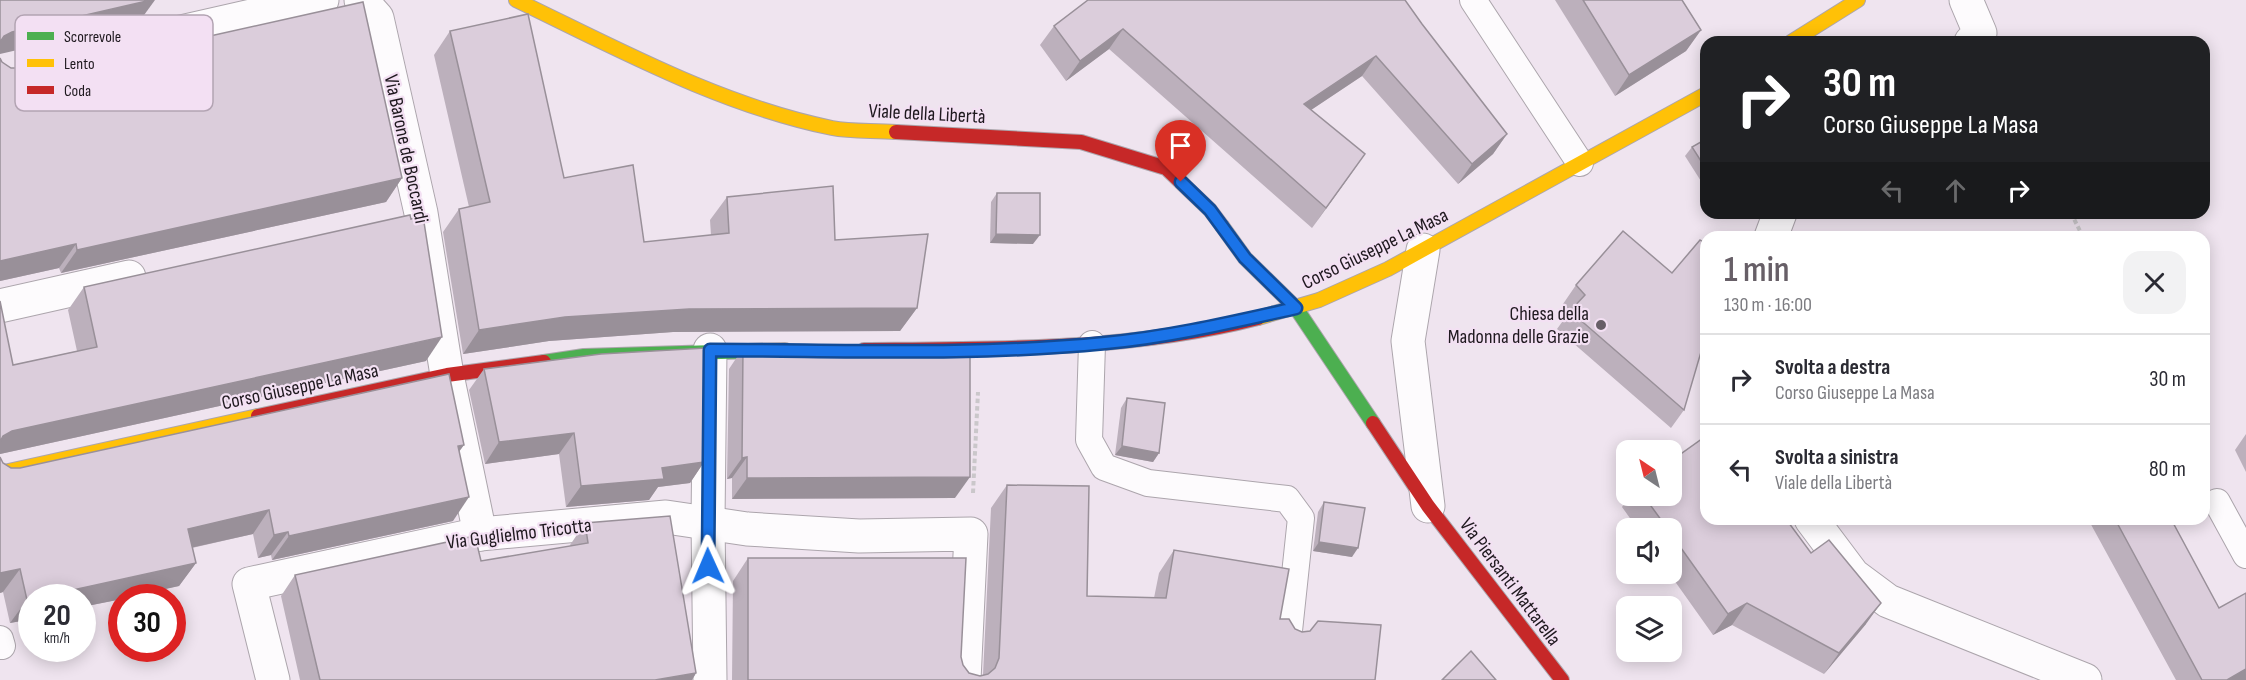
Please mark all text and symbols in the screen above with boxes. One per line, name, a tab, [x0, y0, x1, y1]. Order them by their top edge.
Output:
legend	[15, 15, 213, 111]
text: Scorrevole	[64, 28, 121, 47]
text: Lento	[64, 55, 95, 74]
text: 30 m	[1823, 58, 1896, 109]
icon: right	[1724, 60, 1802, 138]
street label: Via Barone de Boccardi	[379, 72, 433, 226]
text: Coda	[64, 82, 91, 101]
street label: Viale della Libertà	[868, 99, 986, 129]
text: Corso Giuseppe La Masa	[1823, 109, 2039, 141]
pin	[1155, 120, 1206, 182]
icon: arrive	[1164, 129, 1197, 162]
icon: left	[1876, 174, 1909, 207]
icon: ahead	[1939, 174, 1972, 207]
icon: right	[2002, 174, 2035, 207]
street label: Corso Giuseppe La Masa	[1298, 203, 1452, 295]
text: 1 min	[1724, 249, 1789, 292]
button: close	[2123, 251, 2186, 314]
text: 130 m · 16:00	[1724, 293, 1812, 317]
place label: Chiesa della Madonna delle Grazie	[1448, 302, 1589, 349]
marker: Chiesa della Madonna delle Grazie	[1594, 318, 1608, 332]
text: Svolta a destra	[1775, 354, 1890, 381]
street label: Corso Giuseppe La Masa	[219, 359, 381, 415]
icon: right	[1724, 363, 1757, 396]
text: 30 m	[2149, 366, 2186, 393]
text: Corso Giuseppe La Masa	[1775, 381, 1935, 405]
north arrow	[1616, 440, 1682, 506]
map controls	[1616, 440, 1682, 662]
text: Svolta a sinistra	[1775, 444, 1898, 471]
icon: left	[1724, 453, 1757, 486]
text: 80 m	[2149, 456, 2186, 483]
text: Viale della Libertà	[1775, 471, 1892, 495]
street label: Via Guglielmo Tricotta	[445, 513, 593, 555]
street label: Via Piersanti Mattarella	[1454, 513, 1566, 651]
button: sound	[1616, 518, 1682, 584]
position arrow	[676, 534, 740, 598]
speed limit sign: 30	[108, 584, 186, 662]
button: layers	[1616, 596, 1682, 662]
text: 20	[43, 598, 71, 634]
text: km/h	[44, 629, 70, 648]

